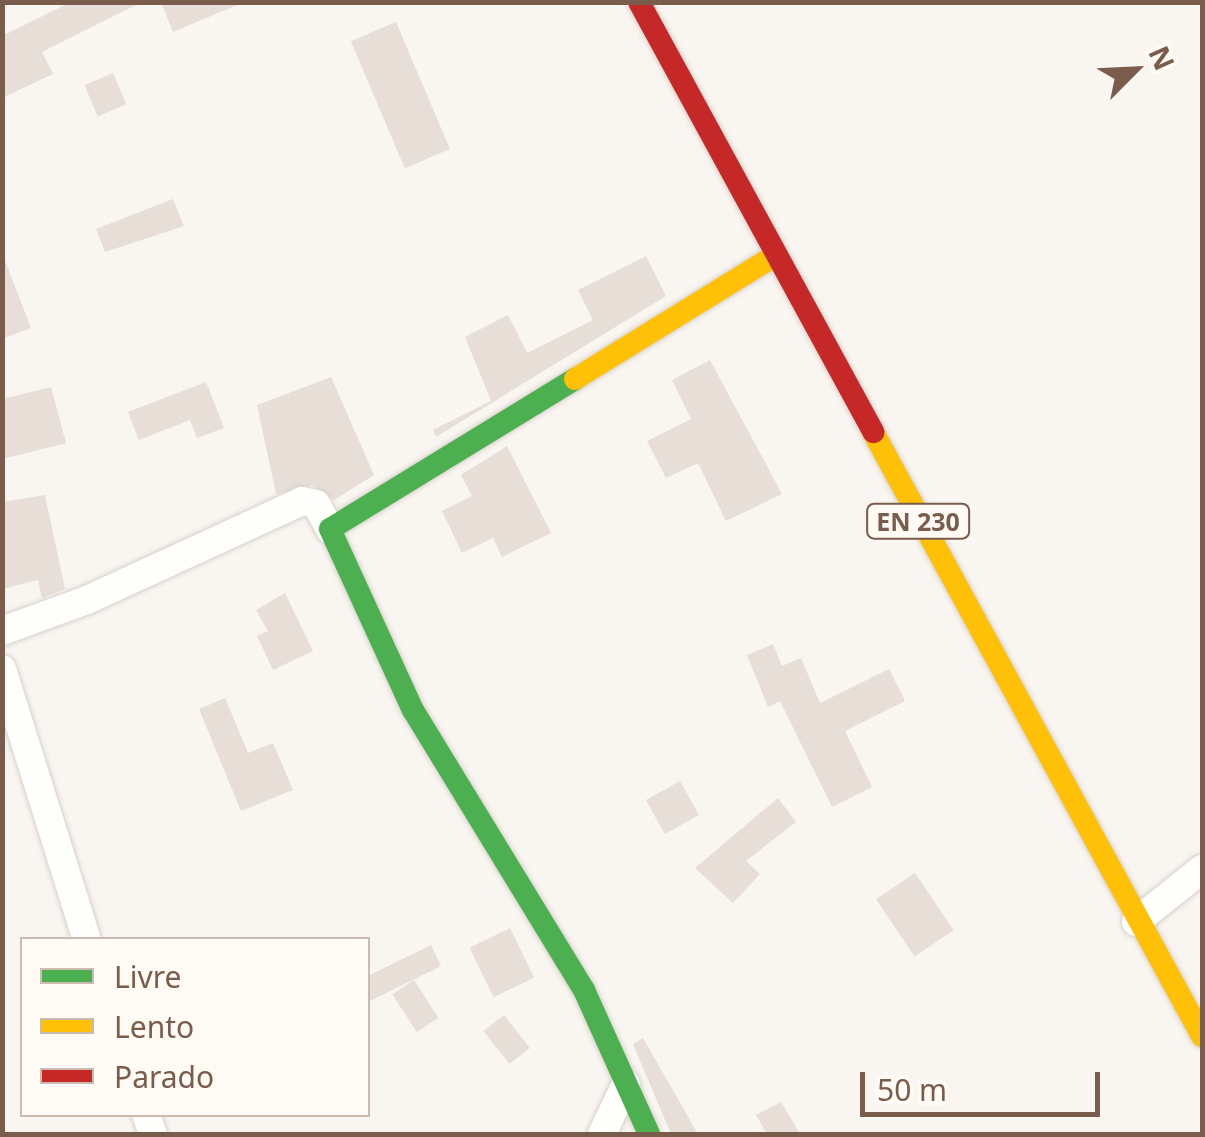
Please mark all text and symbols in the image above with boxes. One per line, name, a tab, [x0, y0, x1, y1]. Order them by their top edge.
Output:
north arrow	[1085, 20, 1185, 120]
text: N	[1140, 40, 1184, 76]
road number: EN 230	[866, 501, 970, 541]
legend	[20, 937, 370, 1117]
text: Livre	[114, 956, 181, 997]
text: Lento	[114, 1006, 194, 1047]
scale bar	[865, 1052, 1105, 1114]
text: Parado	[114, 1056, 214, 1097]
text: 50 m	[877, 1069, 947, 1110]

